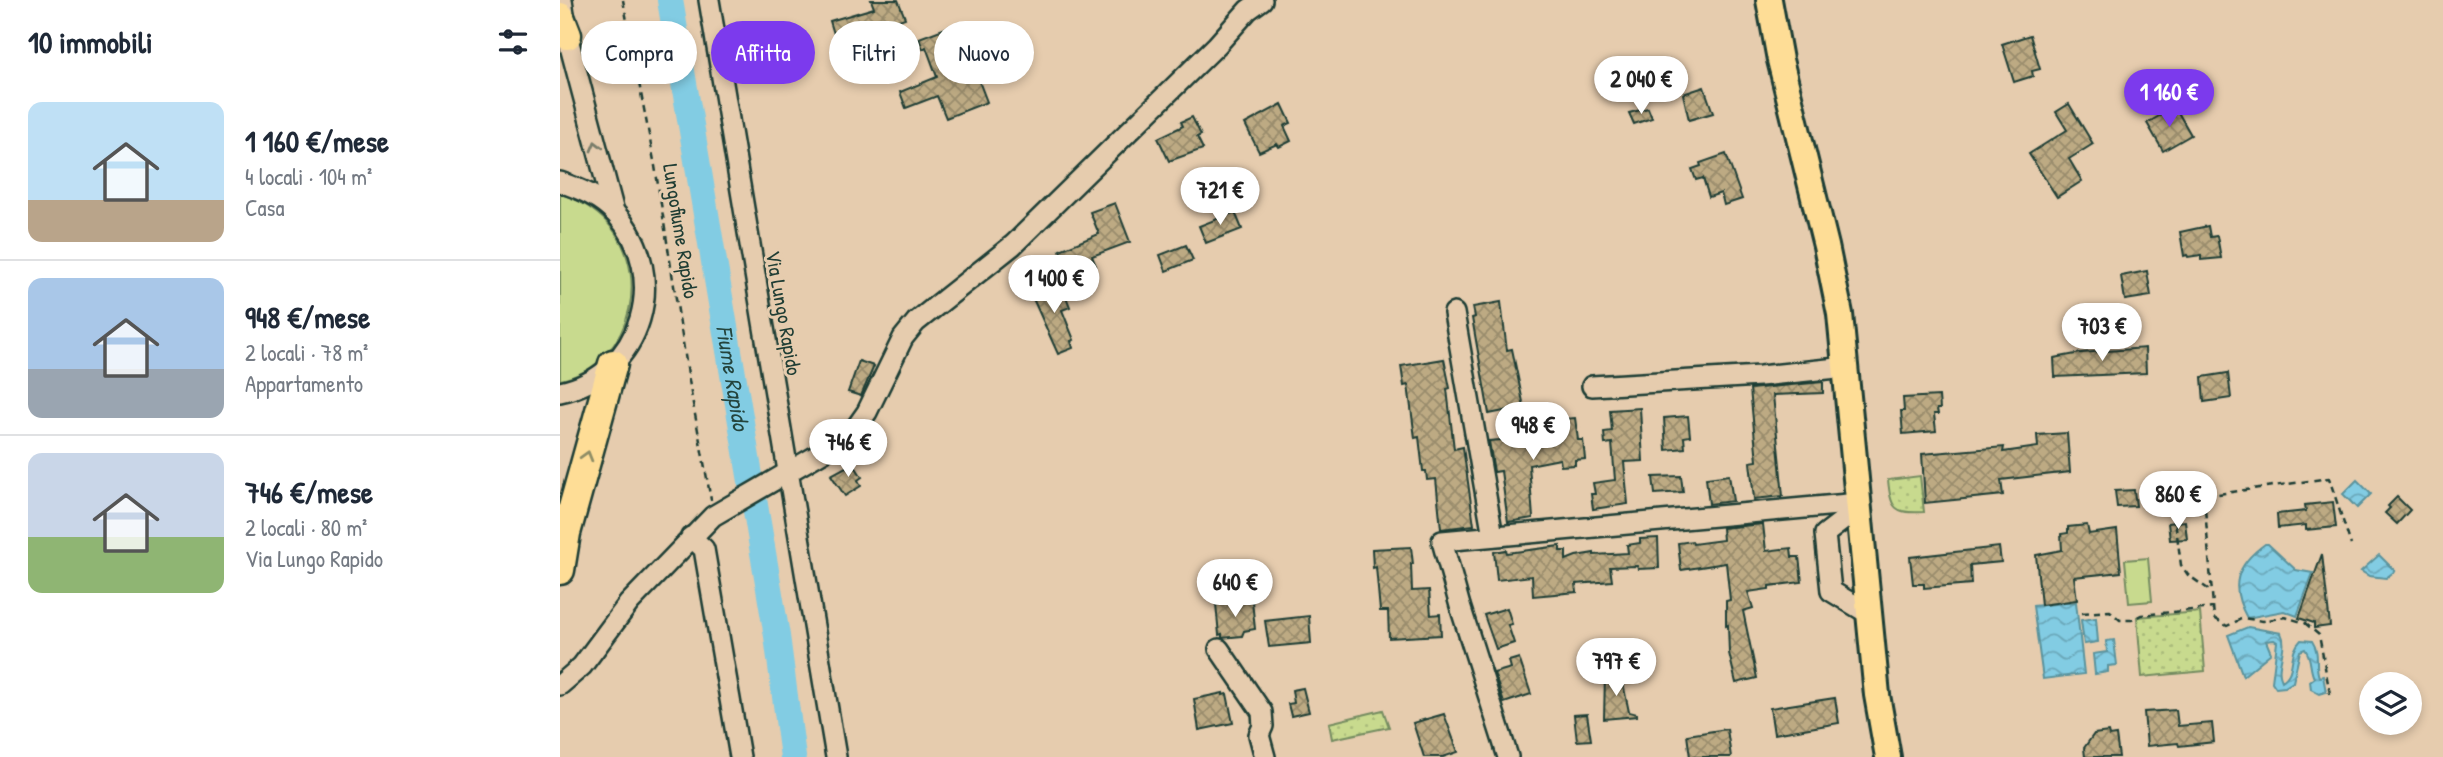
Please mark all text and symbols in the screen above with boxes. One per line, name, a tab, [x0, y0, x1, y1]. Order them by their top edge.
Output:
chip: Compra	[581, 21, 697, 84]
chip: Affitta	[711, 21, 815, 84]
chip: Filtri	[829, 21, 920, 84]
chip: Nuovo	[934, 21, 1034, 84]
text: 10 immobili	[28, 22, 153, 62]
icon: filters	[494, 23, 532, 61]
pin: 2 040 €	[1576, 57, 1706, 116]
text: 2 040 €	[1610, 63, 1672, 94]
pin: 1 160 €	[2104, 69, 2234, 129]
text: 1 160 €	[2140, 76, 2198, 107]
text: 1 160 €/mese	[245, 121, 389, 161]
icon: home	[84, 130, 168, 214]
one-way arrow	[590, 140, 605, 152]
text: 4 locali · 104 m²	[245, 161, 372, 192]
street label: Lungofiume Rapido	[656, 162, 706, 300]
pin: 721 €	[1171, 168, 1269, 227]
text: 721 €	[1197, 174, 1243, 205]
text: Casa	[245, 192, 285, 223]
street label: Via Lungo Rapido	[759, 248, 809, 378]
pin: 1 400 €	[989, 256, 1119, 315]
text: 1 400 €	[1024, 262, 1084, 293]
text: 948 €/mese	[245, 297, 370, 337]
pin: 703 €	[2053, 304, 2151, 363]
icon: home	[84, 306, 168, 390]
text: 703 €	[2078, 310, 2126, 341]
water label: Fiume Rapido	[709, 323, 758, 434]
text: 2 locali · 78 m²	[245, 337, 368, 368]
text: Appartamento	[245, 368, 363, 399]
pin: 948 €	[1484, 402, 1582, 462]
text: 948 €	[1511, 409, 1555, 440]
pin: 746 €	[799, 420, 897, 479]
text: 746 €	[825, 426, 871, 457]
one-way arrow	[579, 451, 593, 463]
text: 746 €/mese	[245, 472, 373, 512]
pin: 860 €	[2129, 472, 2227, 531]
text: 860 €	[2155, 478, 2201, 509]
icon: home	[84, 481, 168, 565]
text: 2 locali · 80 m²	[245, 512, 367, 543]
text: Via Lungo Rapido	[245, 543, 383, 574]
pin: 640 €	[1186, 560, 1284, 619]
text: 640 €	[1213, 566, 1257, 597]
pin: 797 €	[1567, 638, 1665, 698]
text: 797 €	[1592, 645, 1640, 676]
map controls	[2359, 672, 2422, 735]
button: layers	[2359, 672, 2422, 735]

